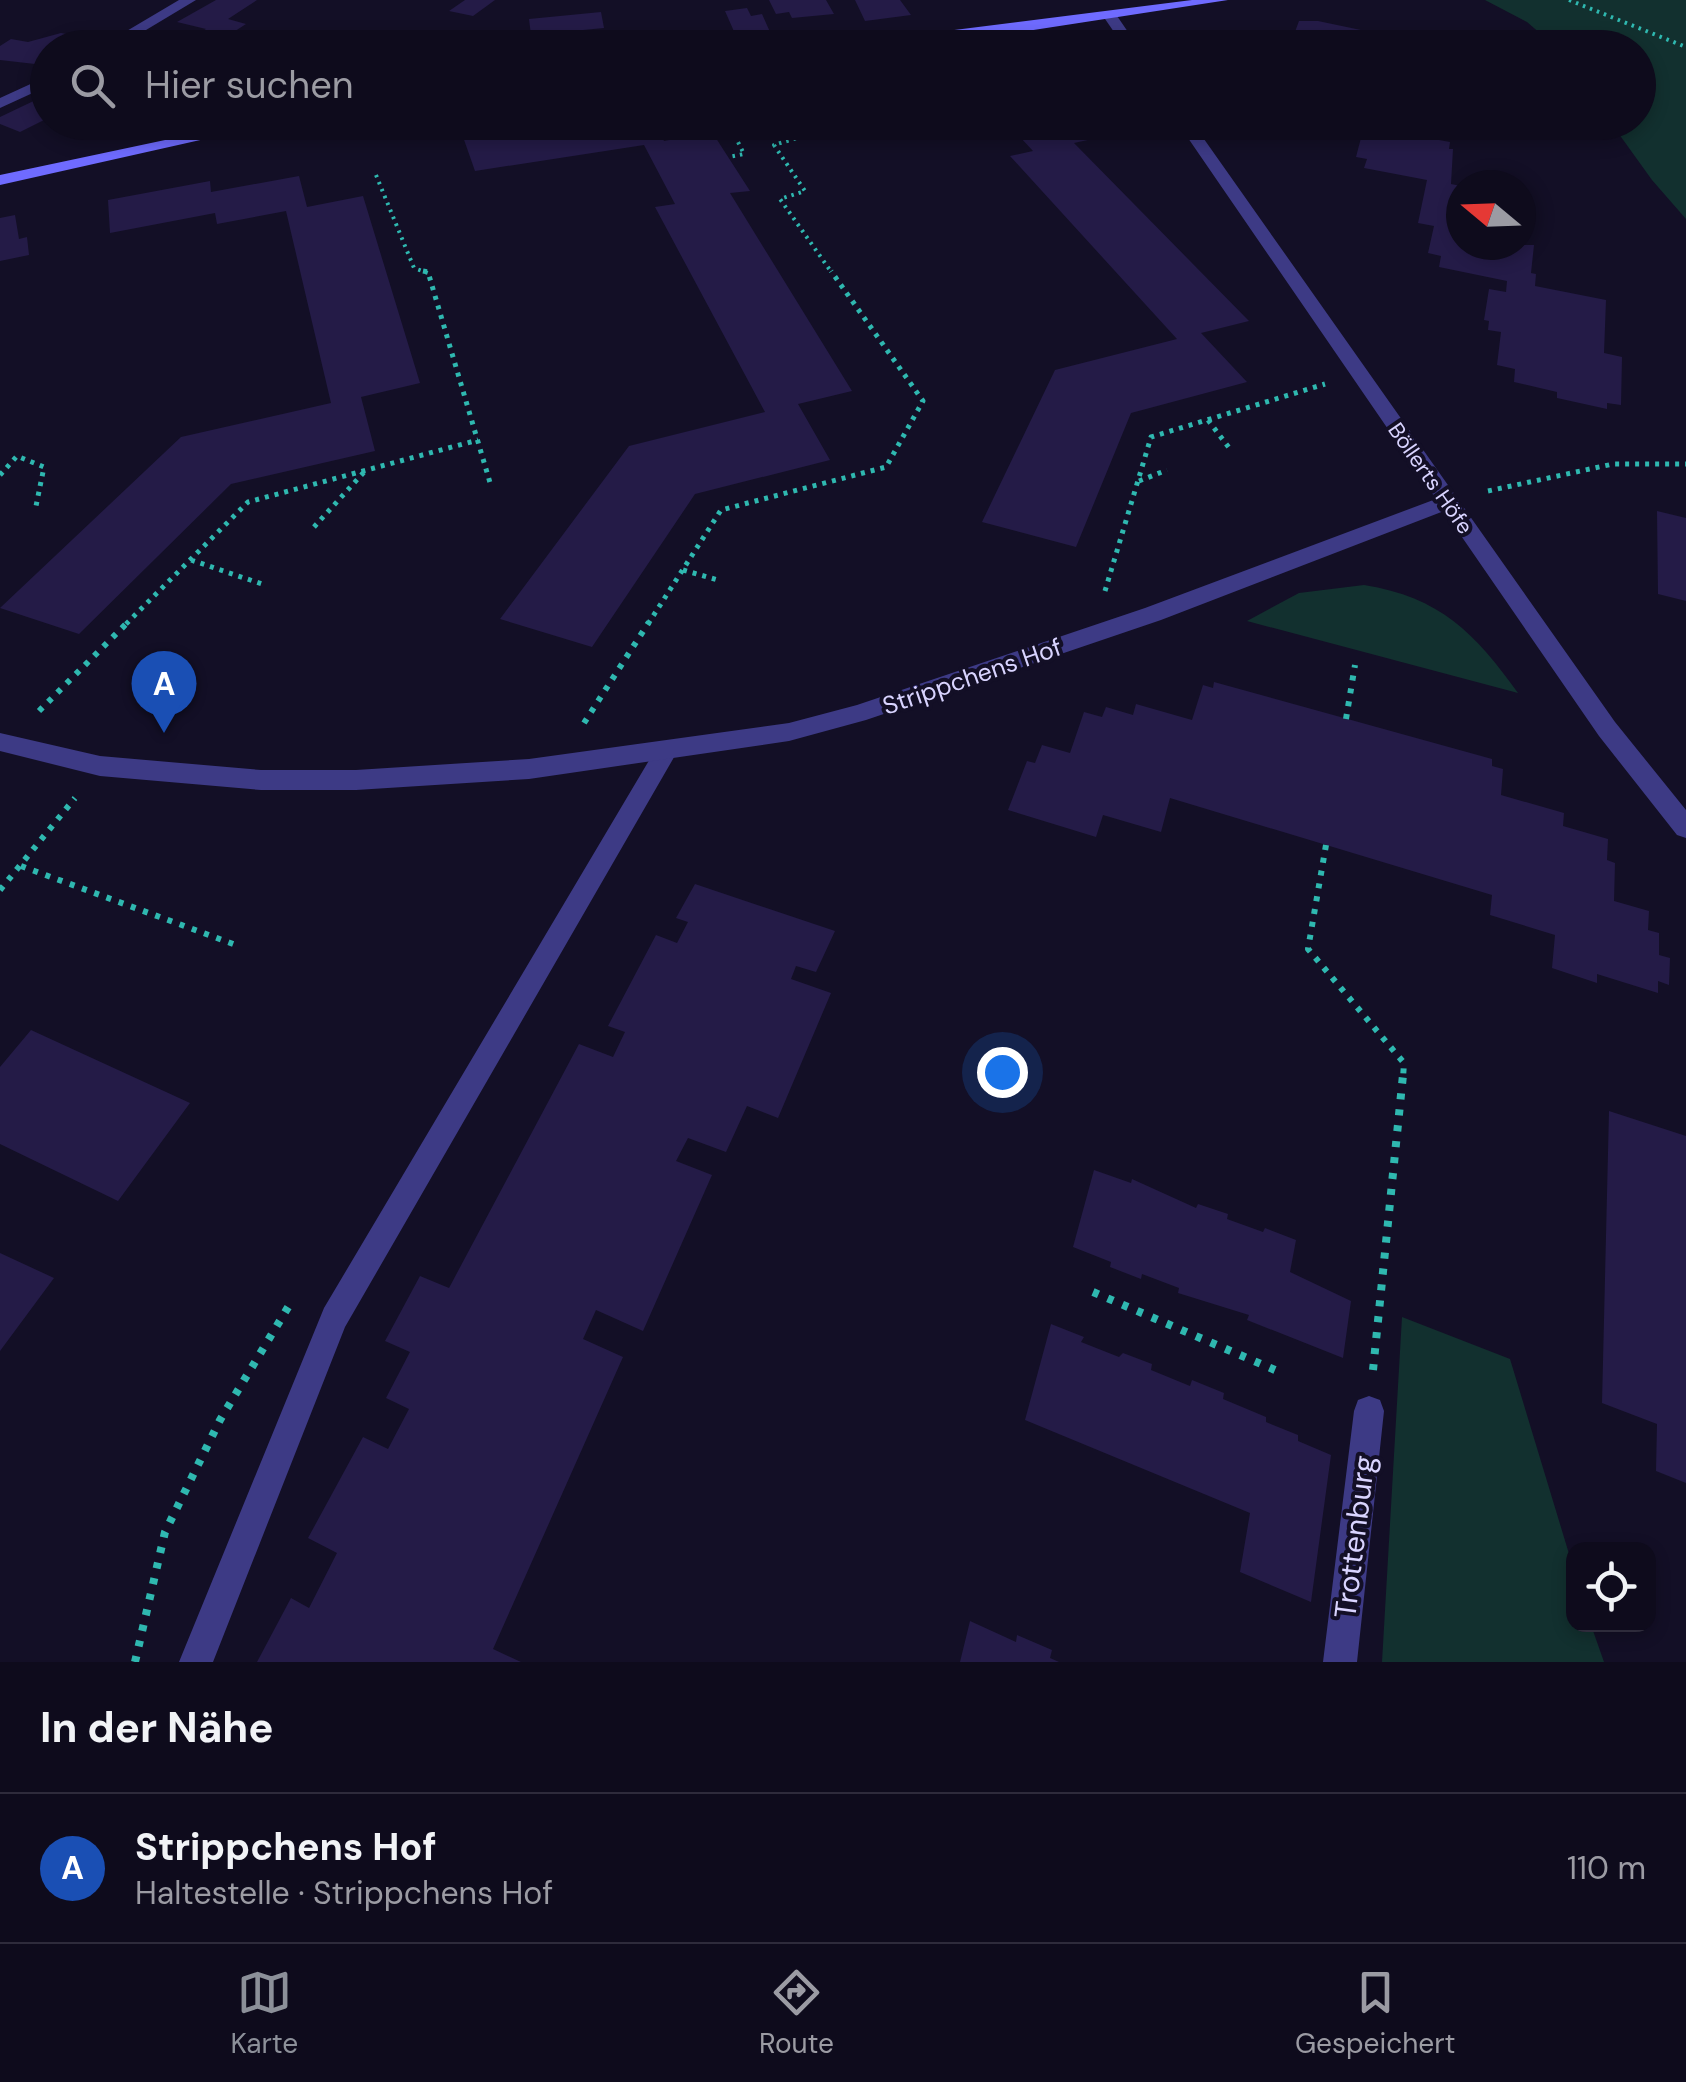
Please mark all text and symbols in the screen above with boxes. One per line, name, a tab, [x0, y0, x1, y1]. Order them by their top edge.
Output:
search box	[30, 30, 1656, 140]
icon: search	[65, 58, 120, 113]
text: Hier suchen	[145, 60, 354, 110]
north arrow	[1446, 170, 1536, 260]
street label: Böllerts Höfe	[1381, 417, 1480, 540]
street label: Strippchens Hof	[878, 630, 1066, 723]
pin: A	[132, 650, 196, 733]
your location	[977, 1047, 1028, 1098]
street label: Trottenburg	[1325, 1453, 1384, 1621]
map controls	[1566, 1542, 1656, 1632]
button: locate	[1566, 1542, 1656, 1632]
text: In der Nähe	[40, 1700, 274, 1755]
text: Strippchens Hof	[135, 1822, 437, 1872]
text: A	[61, 1847, 84, 1889]
text: 110 m	[1567, 1847, 1646, 1889]
text: Haltestelle · Strippchens Hof	[135, 1872, 553, 1914]
tab: Karte	[230, 1965, 298, 2062]
tab: Route	[759, 1965, 834, 2062]
tab: Gespeichert	[1295, 1965, 1456, 2062]

